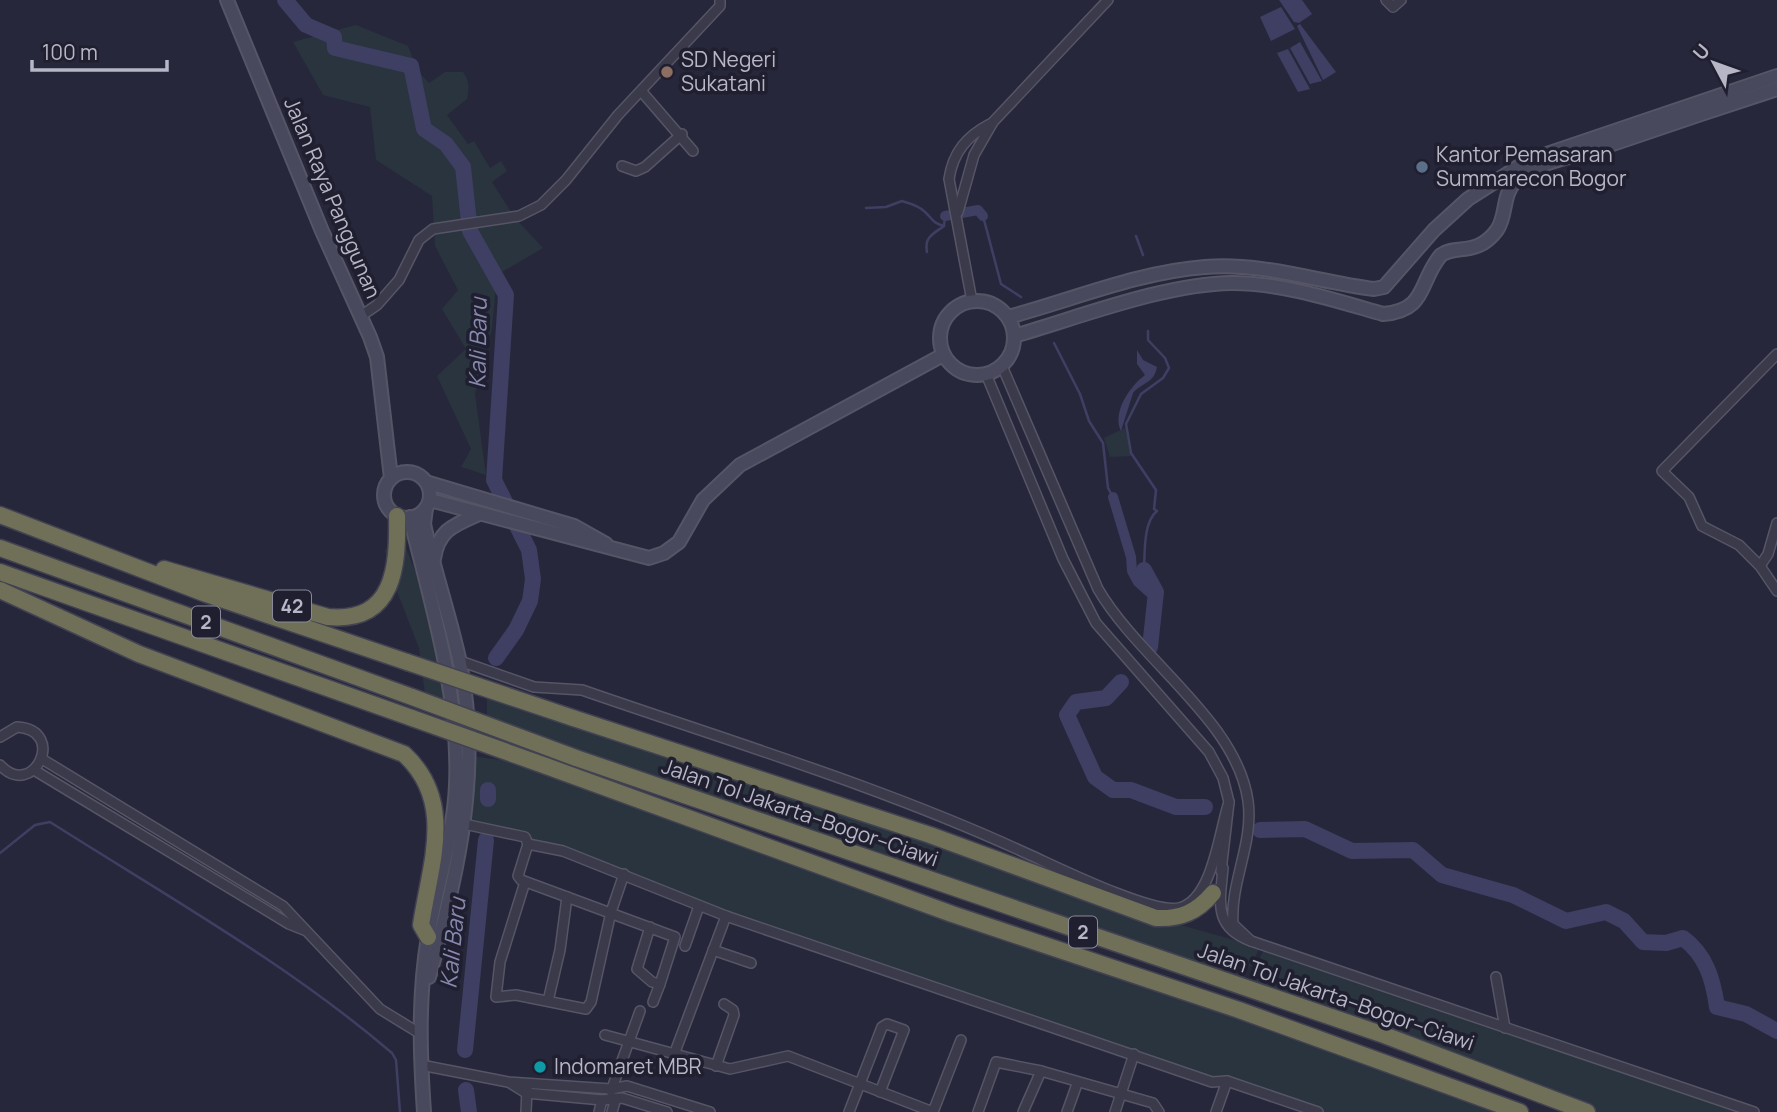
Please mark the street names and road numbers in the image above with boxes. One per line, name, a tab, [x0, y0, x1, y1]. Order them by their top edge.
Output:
street label: Jalan Raya Panggunan	[278, 93, 388, 302]
road number: 42	[273, 590, 311, 622]
road number: 2	[192, 607, 220, 638]
street label: Jalan Tol Jakarta–Bogor–Ciawi	[658, 751, 942, 873]
road number: 2	[1069, 916, 1097, 948]
street label: Jalan Tol Jakarta–Bogor–Ciawi	[1194, 935, 1478, 1057]

